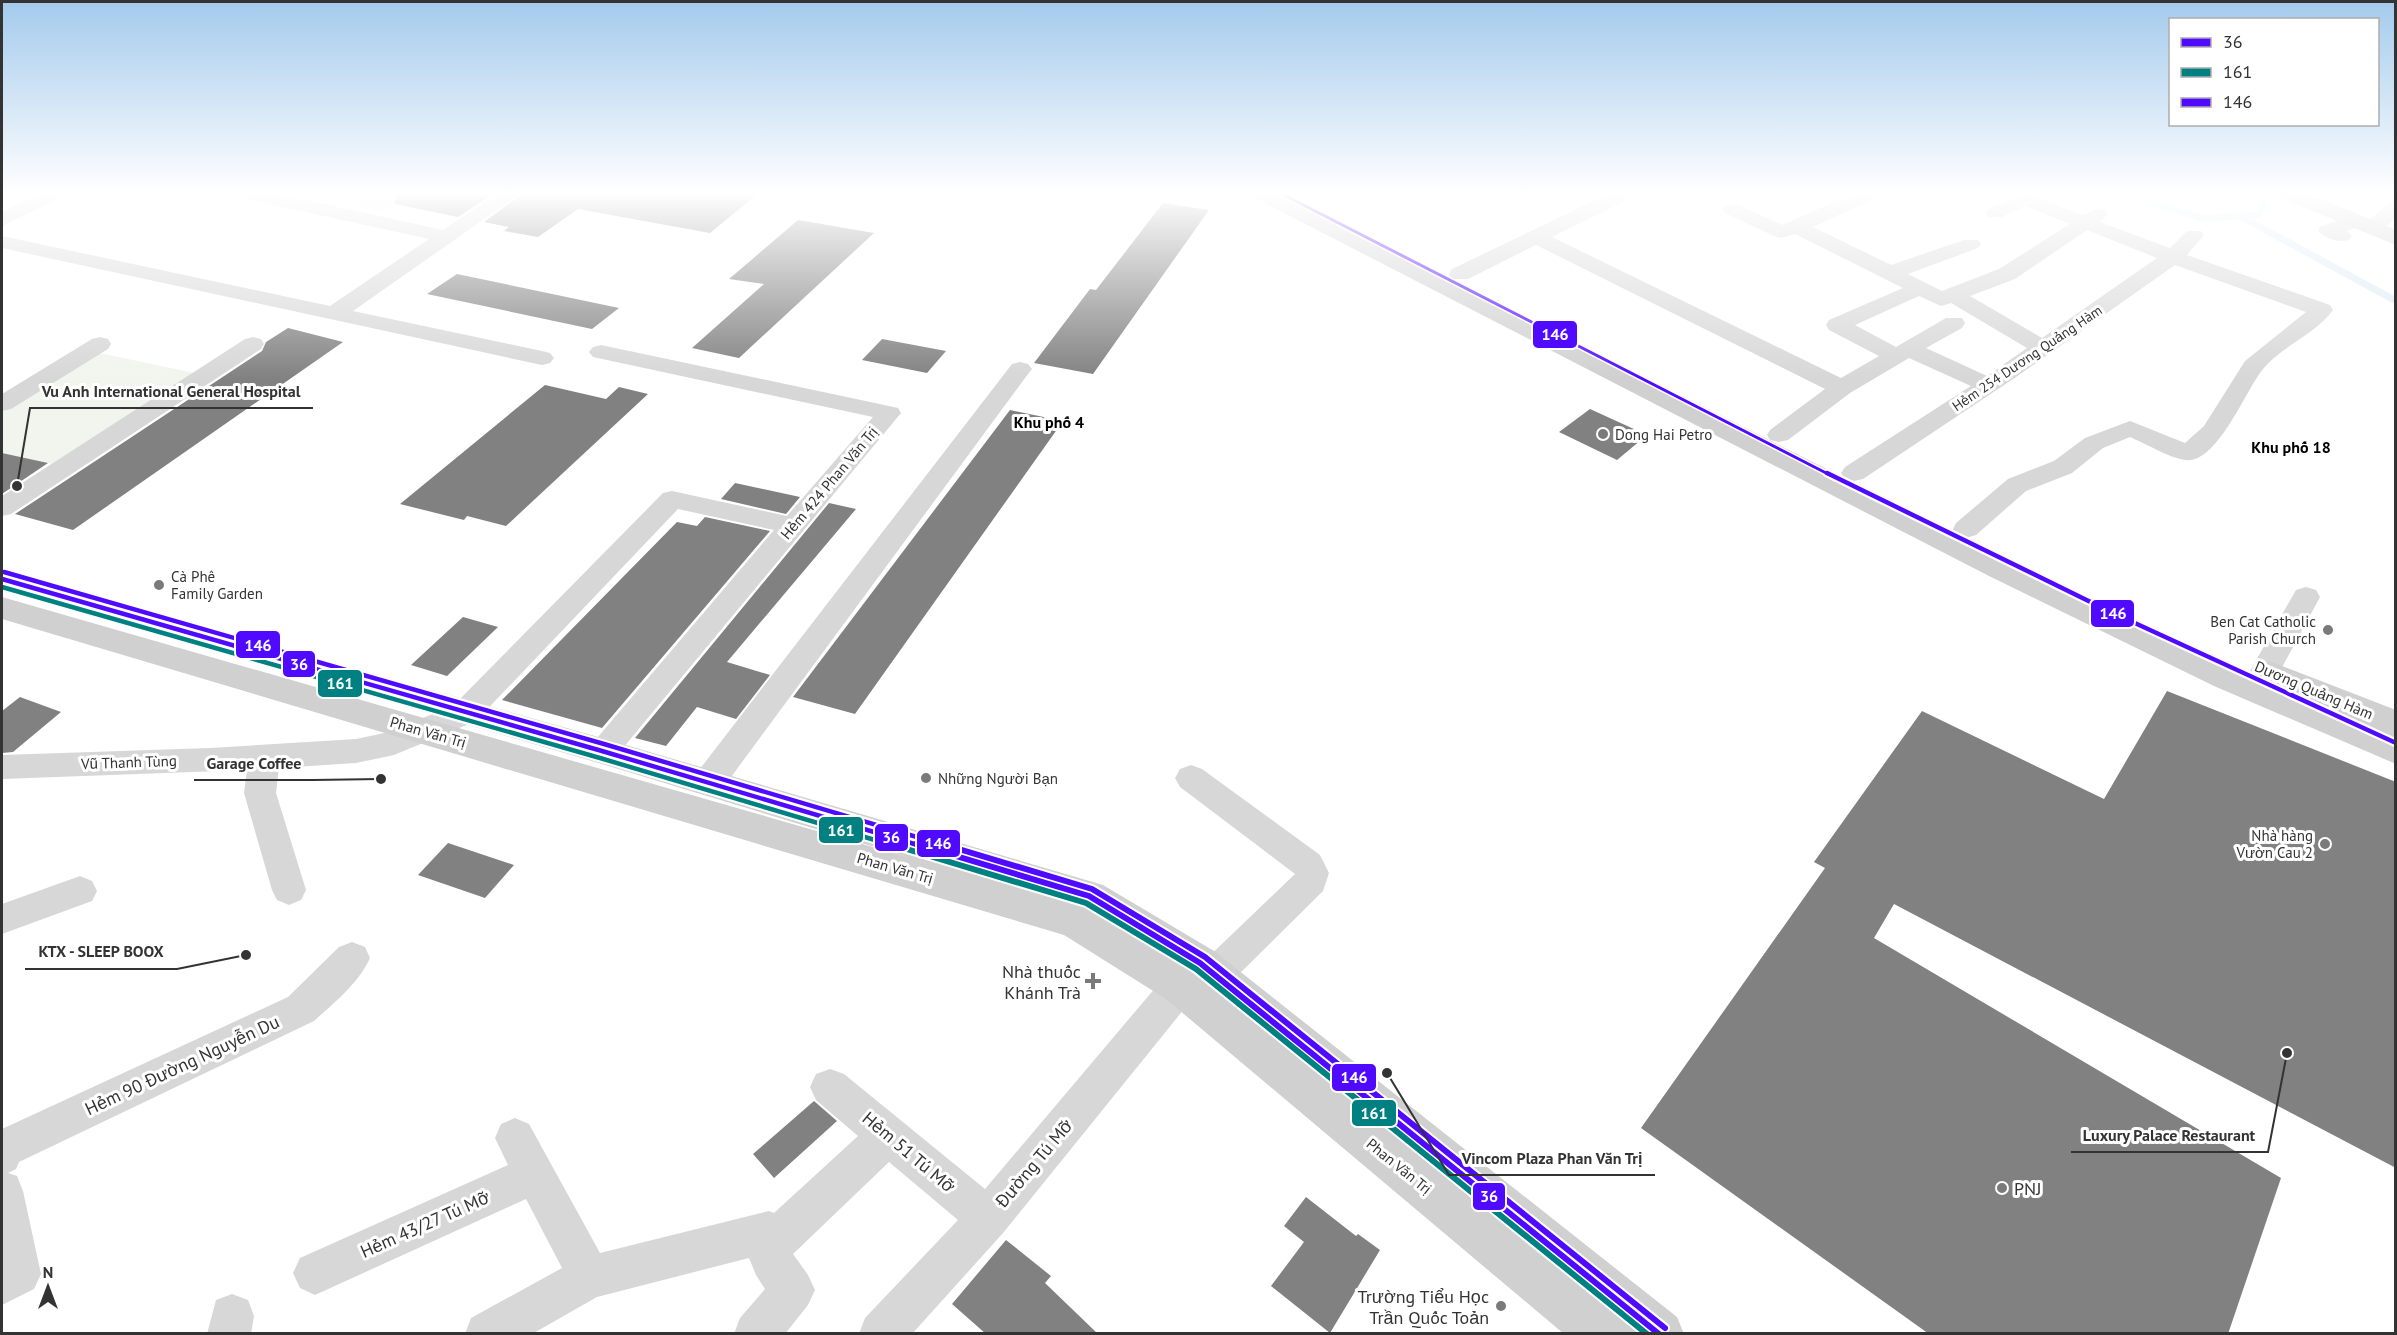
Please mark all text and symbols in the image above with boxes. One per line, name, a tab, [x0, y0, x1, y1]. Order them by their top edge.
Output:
legend	[2169, 18, 2379, 126]
text: 36	[2223, 30, 2243, 53]
text: 161	[2223, 60, 2252, 83]
text: 146	[2223, 90, 2252, 113]
street label: Hẻm 254 Dương Quảng Hàm	[1949, 301, 2105, 415]
line badge: 146	[1532, 320, 1578, 349]
text: 146	[1541, 324, 1569, 344]
callout: Vu Anh International General Hospital	[30, 374, 313, 408]
text: Vu Anh International General Hospital	[41, 381, 301, 401]
district label: Khu phố 4	[1014, 412, 1084, 432]
street label: Hẻm 424 Phan Văn Trị	[776, 423, 882, 543]
place label: Dong Hai Petro	[1615, 425, 1712, 444]
marker: Dong Hai Petro	[1596, 427, 1610, 441]
district label: Khu phố 18	[2251, 437, 2331, 457]
place label: Cà Phê Family Garden	[171, 567, 263, 603]
marker: Cà Phê Family Garden	[152, 578, 166, 592]
line badge: 146	[2090, 599, 2135, 628]
text: 146	[2099, 603, 2127, 623]
place label: Ben Cat Catholic Parish Church	[2210, 612, 2316, 648]
marker: Ben Cat Catholic Parish Church	[2321, 623, 2335, 637]
line badge: 146	[235, 630, 281, 659]
text: 146	[244, 635, 272, 655]
line badge: 36	[282, 650, 316, 678]
text: 36	[290, 654, 308, 674]
street label: Dương Quảng Hàm	[2252, 657, 2376, 723]
line badge: 161	[317, 669, 363, 698]
text: 161	[326, 673, 354, 693]
street label: Phan Văn Trị	[388, 712, 468, 752]
callout: Garage Coffee	[194, 746, 313, 780]
street label: Vũ Thanh Tùng	[80, 751, 177, 773]
text: Garage Coffee	[207, 753, 301, 773]
place label: Những Người Bạn	[938, 769, 1058, 788]
marker: Những Người Bạn	[919, 771, 933, 785]
line badge: 161	[818, 816, 864, 844]
text: 161	[827, 820, 855, 840]
line badge: 36	[874, 823, 909, 852]
place label: Nhà hàng Vườn Cau 2	[2235, 826, 2313, 862]
text: 36	[882, 827, 900, 847]
line badge: 146	[916, 829, 961, 858]
text: 146	[924, 833, 952, 853]
marker: Nhà hàng Vườn Cau 2	[2318, 837, 2332, 851]
street label: Phan Văn Trị	[855, 848, 935, 888]
callout: KTX - SLEEP BOOX	[25, 935, 177, 969]
text: KTX - SLEEP BOOX	[38, 941, 164, 961]
place label: Nhà thuốc Khánh Trà	[1002, 960, 1081, 1004]
marker: Nhà thuốc Khánh Trà	[1086, 974, 1100, 988]
street label: Hẻm 90 Đường Nguyễn Du	[81, 1010, 283, 1120]
line badge: 146	[1331, 1063, 1377, 1092]
text: 146	[1340, 1067, 1368, 1087]
line badge: 161	[1351, 1099, 1397, 1127]
text: 161	[1360, 1103, 1388, 1123]
street label: Hẻm 51 Tú Mỡ	[858, 1106, 960, 1198]
street label: Đường Tú Mỡ	[990, 1114, 1078, 1213]
callout: Luxury Palace Restaurant	[2071, 1118, 2268, 1152]
text: Luxury Palace Restaurant	[2083, 1125, 2256, 1145]
street label: Phan Văn Trị	[1363, 1134, 1435, 1198]
callout: Vincom Plaza Phan Văn Trị	[1449, 1141, 1655, 1175]
text: Vincom Plaza Phan Văn Trị	[1461, 1148, 1642, 1168]
place label: PNJ	[2014, 1177, 2041, 1200]
marker: PNJ	[1995, 1181, 2009, 1195]
line badge: 36	[1472, 1182, 1506, 1211]
street label: Hẻm 43/27 Tú Mỡ	[357, 1185, 494, 1263]
text: 36	[1480, 1186, 1498, 1206]
north arrow	[18, 1257, 78, 1317]
text: N	[43, 1262, 53, 1282]
place label: Trường Tiểu Học Trần Quốc Toản	[1358, 1285, 1489, 1329]
marker: Trường Tiểu Học Trần Quốc Toản	[1494, 1299, 1508, 1313]

